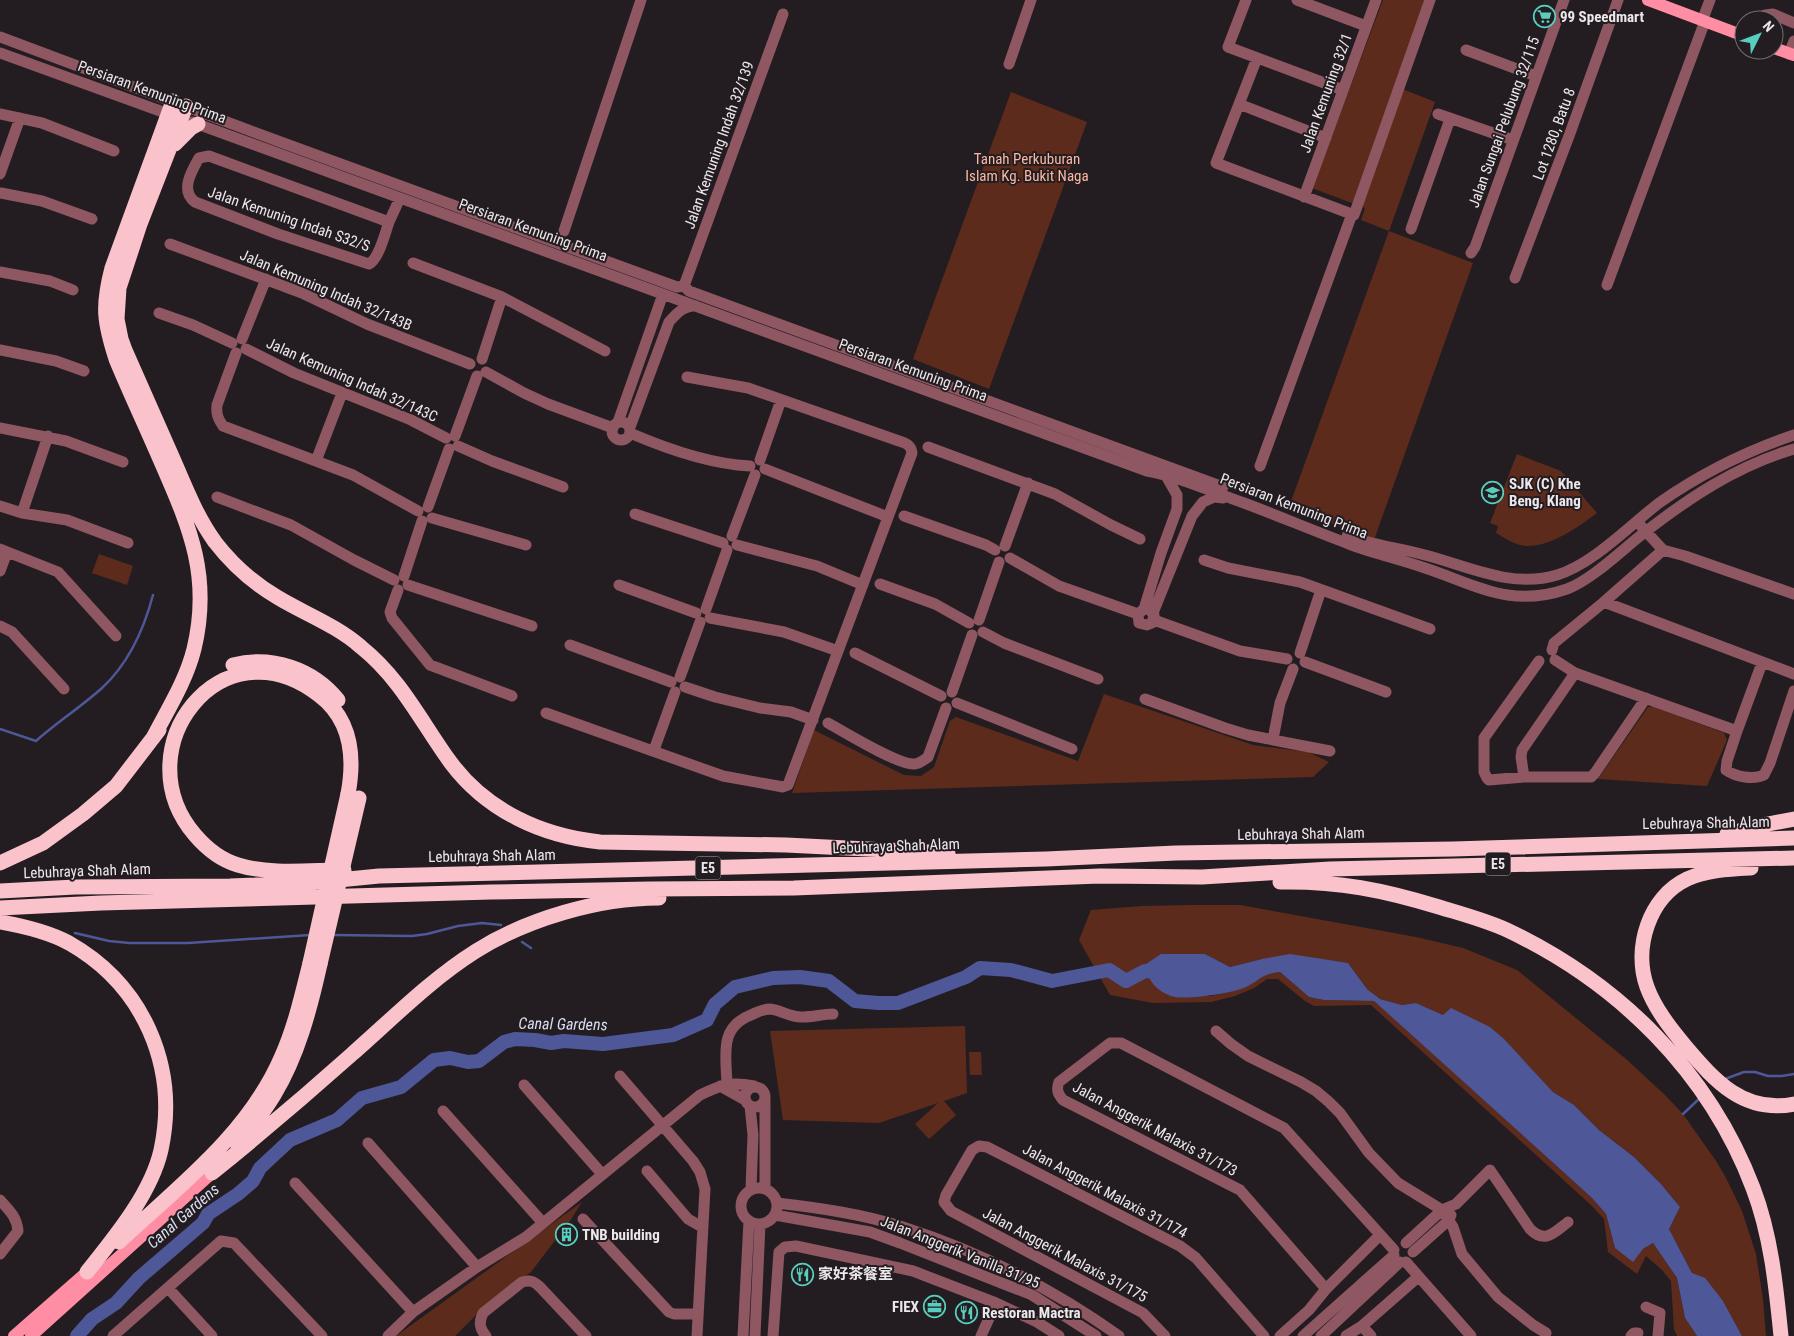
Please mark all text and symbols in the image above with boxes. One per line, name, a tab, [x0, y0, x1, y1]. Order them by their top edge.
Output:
supermarket icon: 99 Speedmart	[1532, 5, 1556, 29]
place label: 99 Speedmart	[1560, 8, 1644, 26]
north arrow	[1734, 10, 1784, 60]
text: N	[1760, 18, 1777, 35]
street label: Jalan Kemuning 32/1	[1296, 31, 1356, 155]
street label: Jalan Sungai Pelubung 32/115	[1465, 34, 1543, 210]
street label: Persiaran Kemuning Prima	[75, 57, 229, 127]
street label: Jalan Kemuning Indah 32/139	[680, 59, 758, 231]
street label: Lot 1280, Batu 8	[1529, 86, 1579, 182]
park label: Tanah Perkuburan Islam Kg. Bukit Naga	[965, 150, 1089, 185]
street label: Jalan Kemuning Indah S32/S	[206, 183, 373, 255]
street label: Persiaran Kemuning Prima	[456, 195, 610, 265]
street label: Jalan Kemuning Indah 32/143B	[237, 246, 415, 334]
street label: Jalan Kemuning Indah 32/143C	[264, 334, 440, 426]
street label: Persiaran Kemuning Prima	[836, 335, 990, 405]
street label: Persiaran Kemuning Prima	[1218, 470, 1370, 542]
place label: SJK (C) Khe Beng, Klang	[1509, 475, 1581, 510]
school or university icon: SJK (C) Khe Beng, Klang	[1481, 481, 1505, 505]
street label: Lebuhraya Shah Alam	[1642, 813, 1770, 833]
street label: Lebuhraya Shah Alam	[1237, 824, 1365, 844]
street label: Lebuhraya Shah Alam	[832, 835, 960, 857]
street label: Lebuhraya Shah Alam	[428, 846, 556, 866]
road number: E5	[1486, 852, 1510, 876]
road number: E5	[696, 856, 720, 880]
street label: Lebuhraya Shah Alam	[23, 860, 151, 882]
water label: Canal Gardens	[518, 1014, 608, 1034]
street label: Jalan Anggerik Malaxis 31/173	[1070, 1078, 1240, 1180]
street label: Jalan Anggerik Malaxis 31/174	[1020, 1140, 1190, 1242]
water label: Canal Gardens	[143, 1180, 223, 1252]
street label: Jalan Anggerik Malaxis 31/175	[980, 1204, 1150, 1306]
street label: Jalan Anggerik Vanilla 31/95	[878, 1212, 1042, 1292]
building icon: TNB building	[554, 1223, 578, 1247]
place label: TNB building	[582, 1226, 660, 1244]
restaurant icon: 家好茶餐室	[790, 1262, 814, 1286]
place label: 家好茶餐室	[818, 1265, 893, 1283]
office icon: FIEX	[923, 1295, 947, 1319]
place label: FIEX	[892, 1298, 920, 1316]
restaurant icon: Restoran Mactra	[954, 1301, 978, 1325]
place label: Restoran Mactra	[982, 1304, 1081, 1322]

